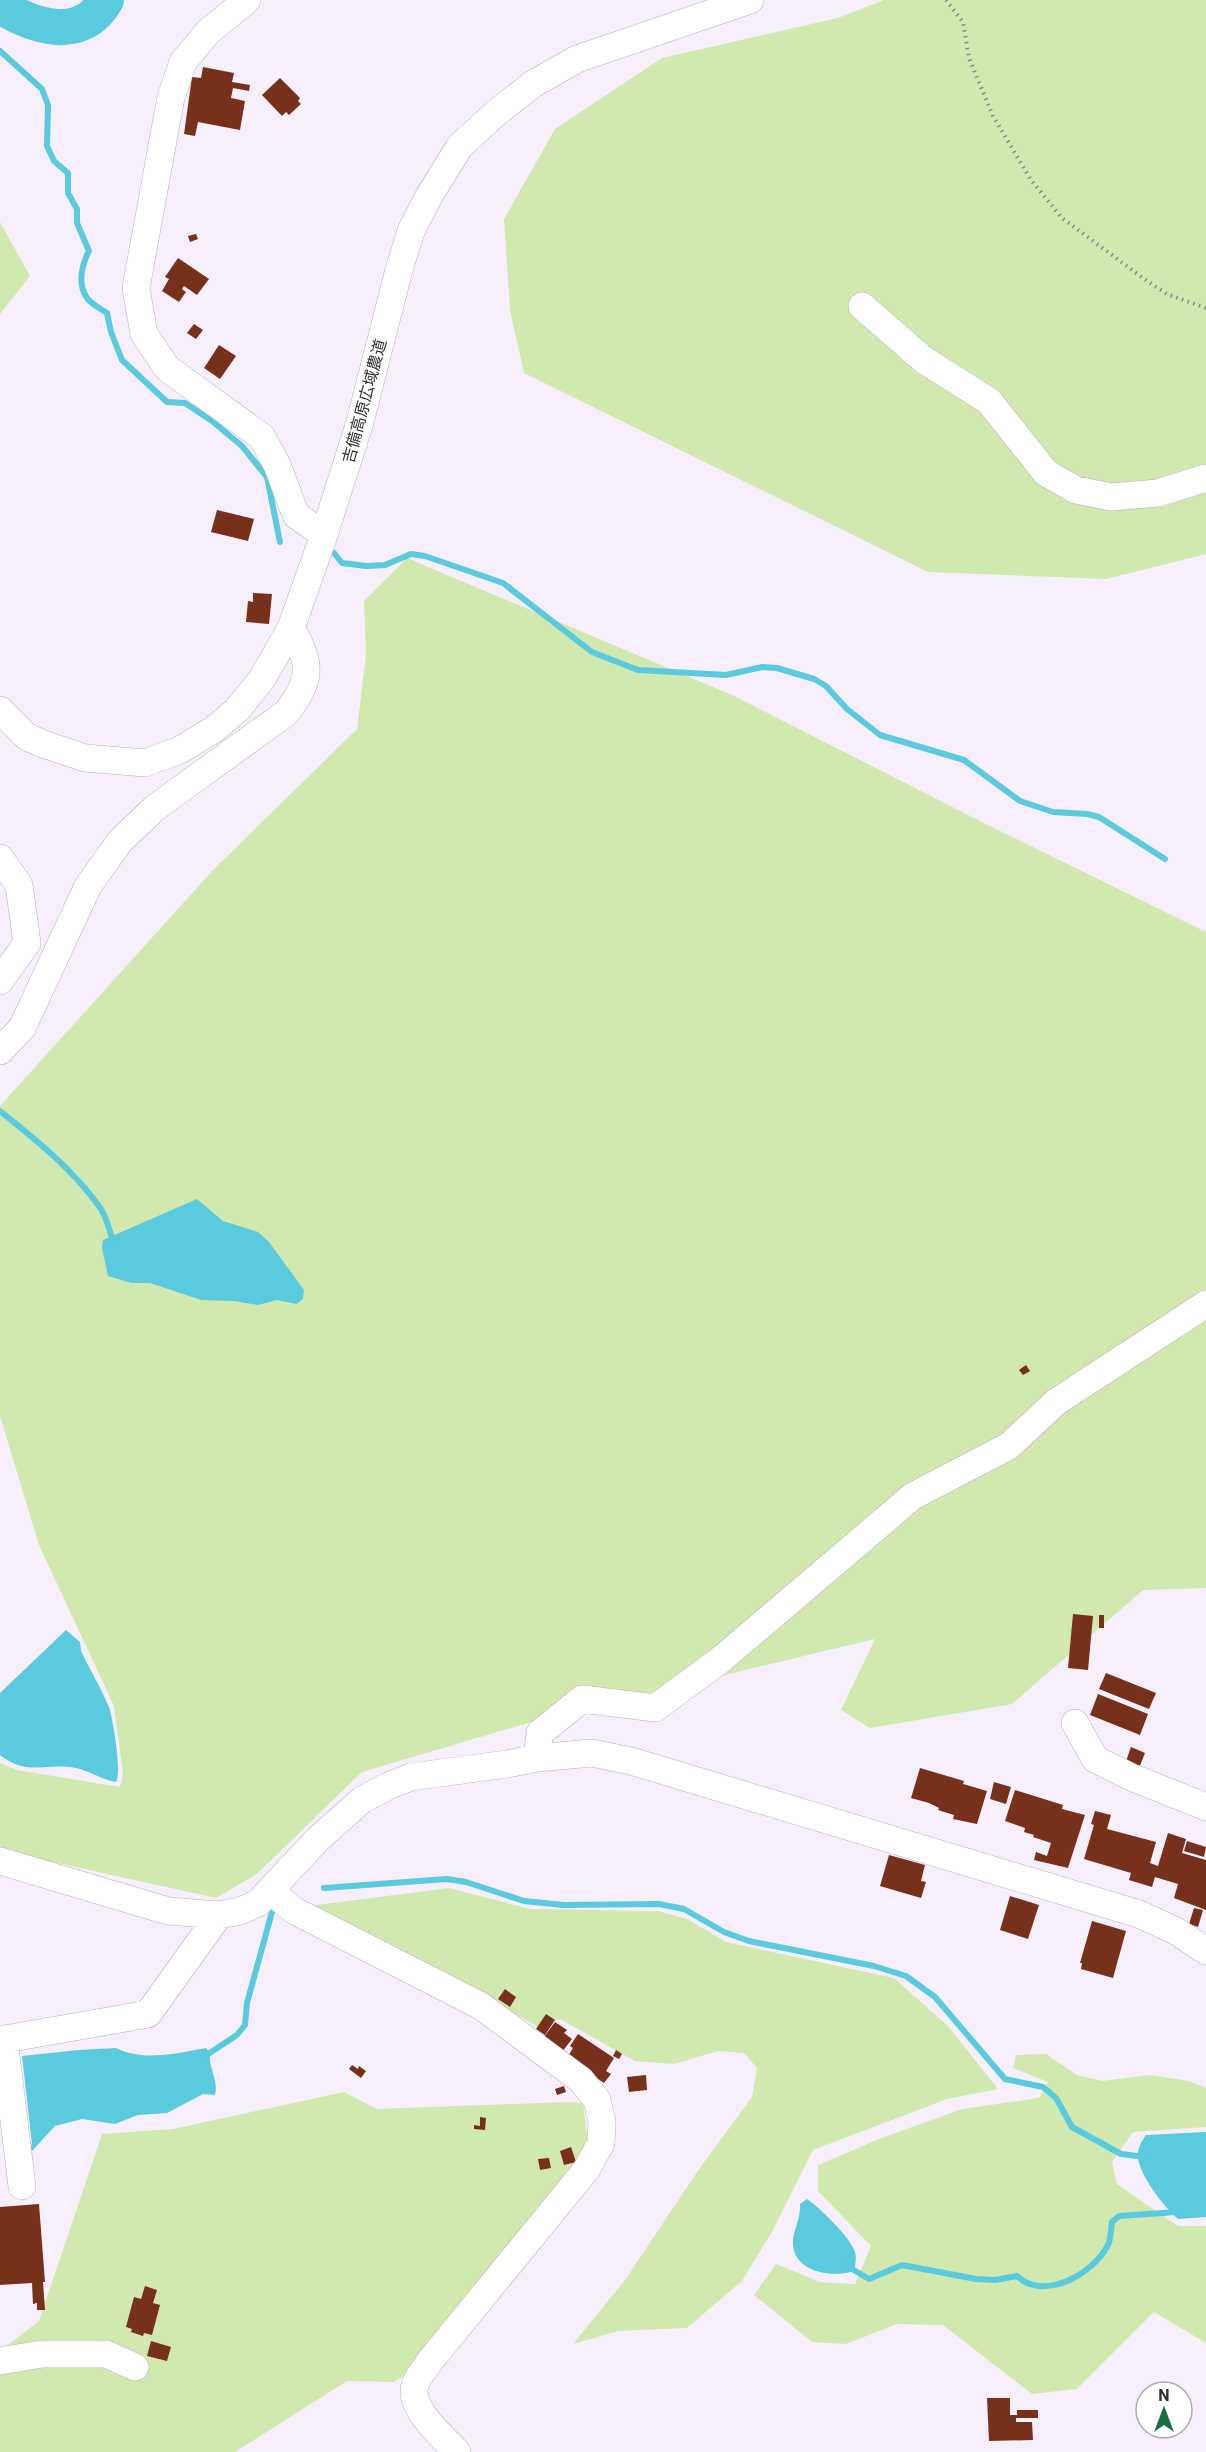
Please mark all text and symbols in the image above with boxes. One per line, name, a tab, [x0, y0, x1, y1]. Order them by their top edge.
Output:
street label: 吉備高原広域農道	[339, 337, 390, 465]
north arrow	[1134, 2380, 1194, 2440]
text: N	[1158, 2386, 1170, 2405]

